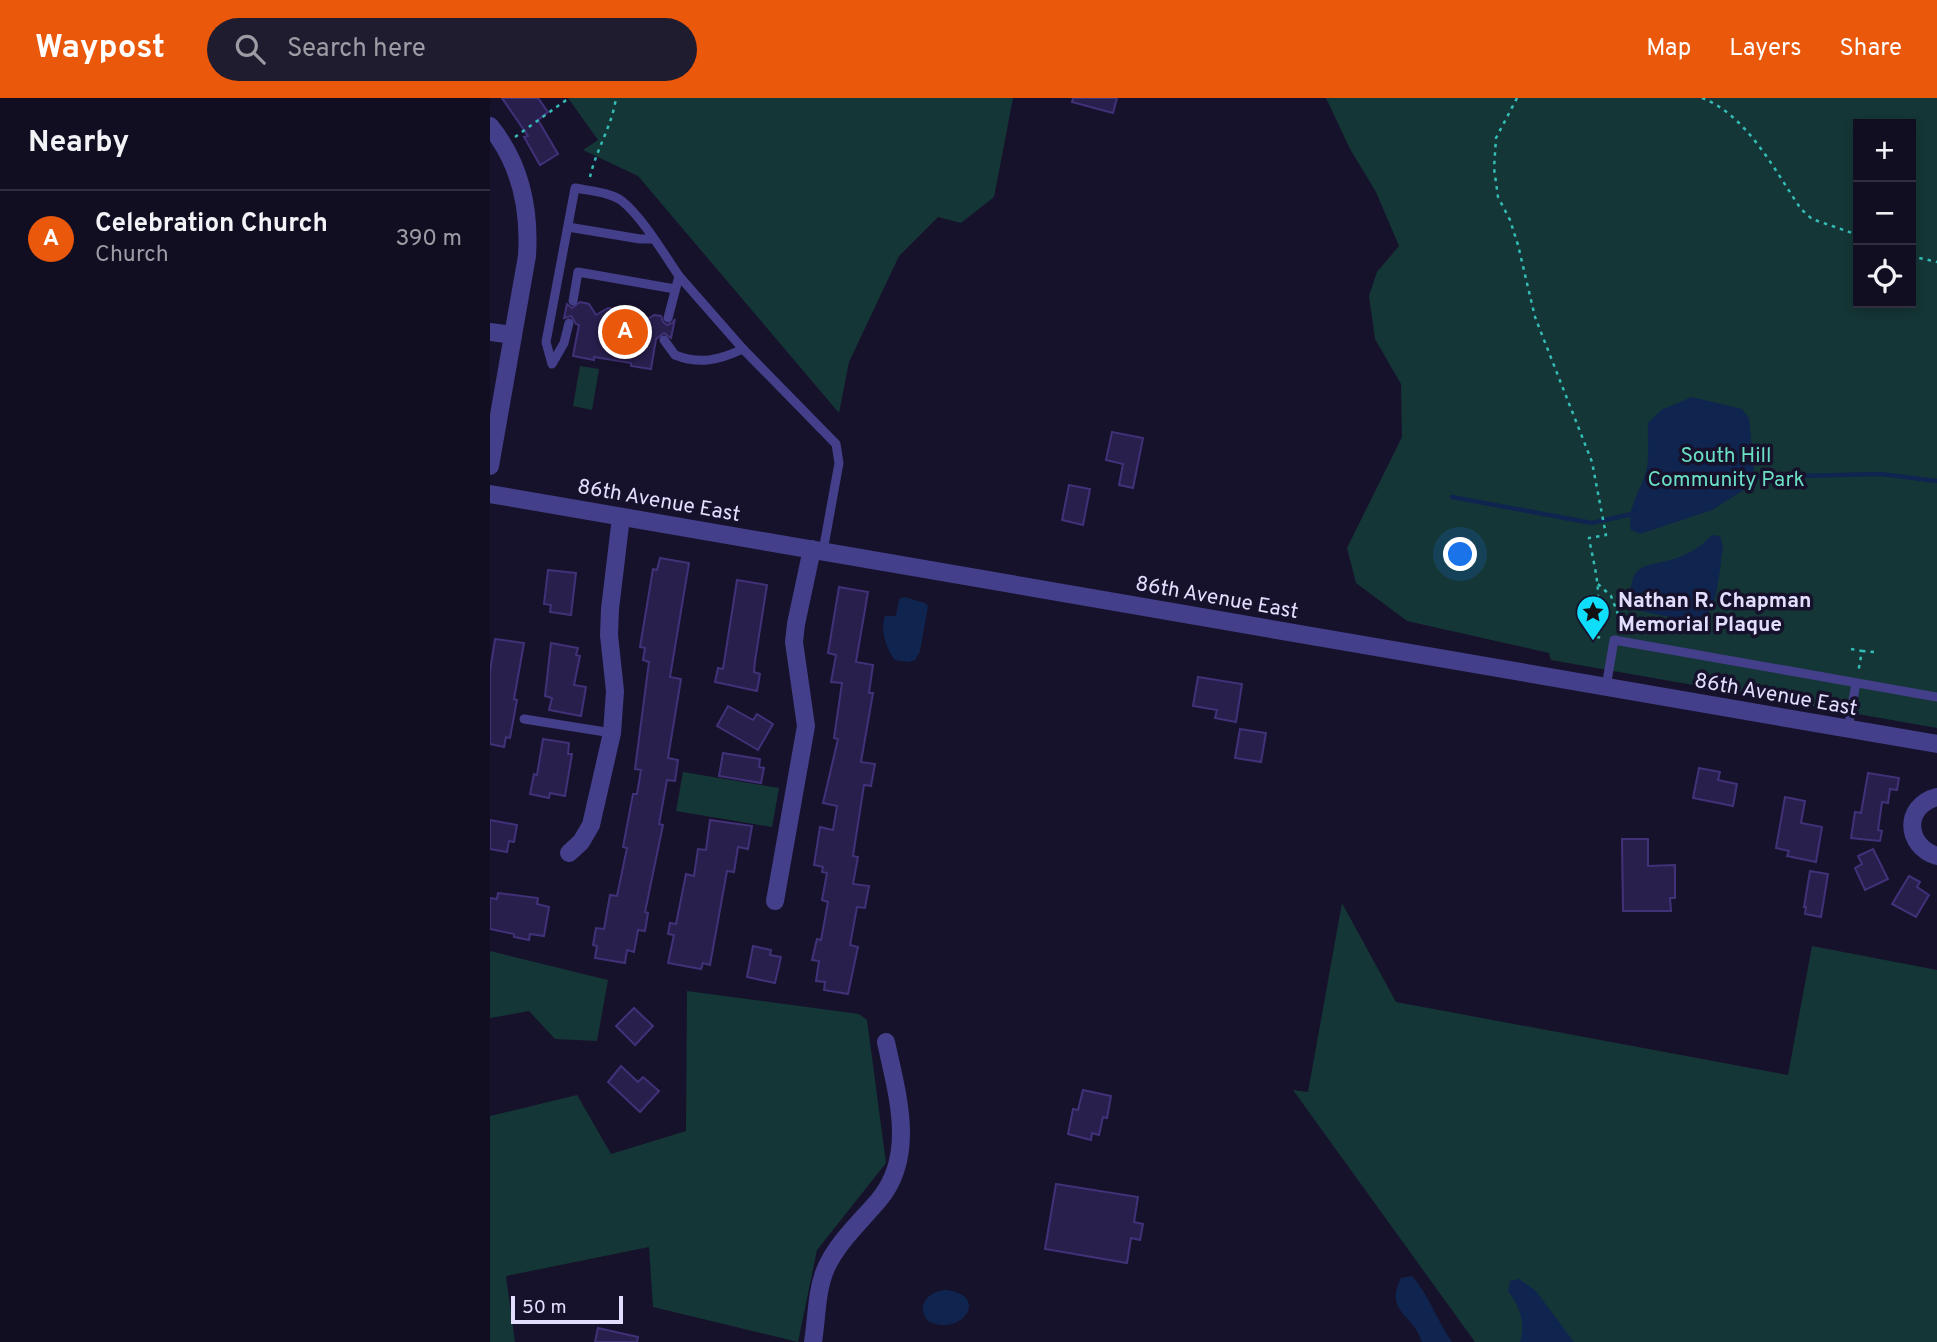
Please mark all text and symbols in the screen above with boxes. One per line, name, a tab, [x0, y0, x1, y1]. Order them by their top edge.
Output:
search box	[207, 18, 697, 81]
text: Waypost	[35, 28, 165, 70]
icon: search	[231, 30, 269, 68]
text: Search here	[287, 33, 426, 66]
text: Map	[1646, 34, 1691, 64]
text: Layers	[1729, 34, 1801, 64]
text: Share	[1839, 34, 1902, 64]
map controls	[1853, 119, 1916, 308]
button: +	[1853, 119, 1916, 182]
text: Nearby	[28, 125, 129, 162]
button: −	[1853, 182, 1916, 245]
text: Celebration Church	[95, 208, 328, 241]
text: A	[43, 225, 59, 254]
text: 390 m	[395, 225, 462, 254]
text: Church	[95, 241, 169, 270]
button: locate	[1853, 245, 1916, 308]
pin: A	[602, 306, 648, 358]
park label: South Hill Community Park	[1647, 443, 1805, 494]
street label: 86th Avenue East	[575, 474, 742, 529]
your location	[1443, 537, 1477, 571]
street label: 86th Avenue East	[1133, 571, 1300, 626]
place label: Nathan R. Chapman Memorial Plaque	[1618, 588, 1811, 639]
place icon: Nathan R. Chapman Memorial Plaque	[1574, 593, 1612, 642]
street label: 86th Avenue East	[1692, 668, 1859, 723]
scale bar	[511, 1293, 623, 1325]
text: 50 m	[522, 1296, 567, 1320]

